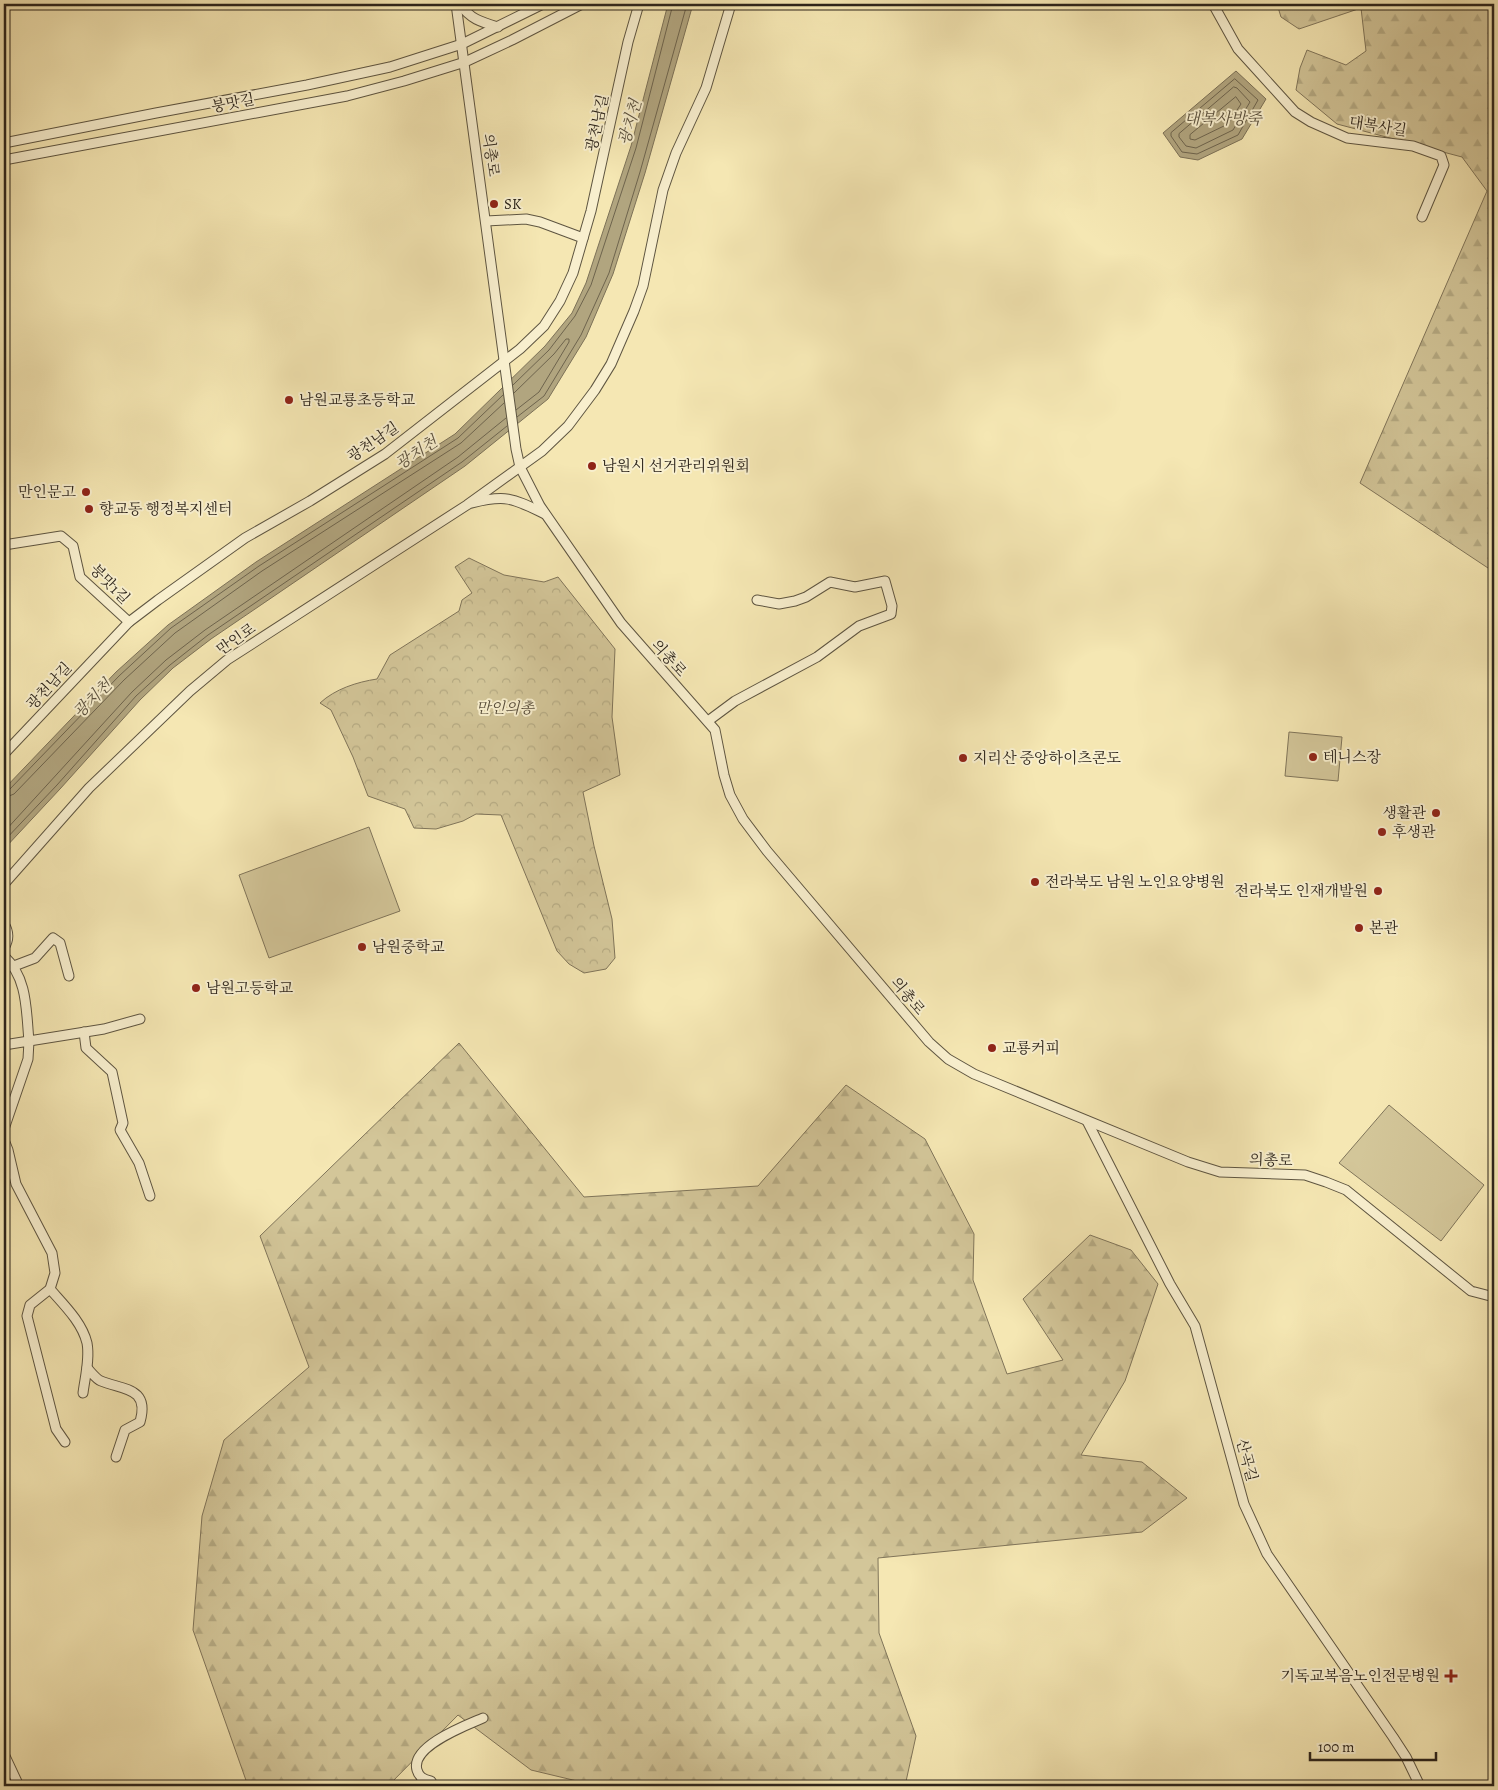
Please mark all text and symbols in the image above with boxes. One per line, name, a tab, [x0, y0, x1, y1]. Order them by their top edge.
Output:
street label: 붕맛길	[210, 89, 256, 117]
street label: 광천남길	[581, 93, 613, 153]
water label: 광치천	[613, 95, 647, 148]
water label: 대복사방죽	[1184, 108, 1263, 130]
street label: 대복사길	[1348, 112, 1408, 140]
street label: 의총로	[478, 132, 504, 178]
place label: SK	[504, 194, 522, 214]
marker: SK	[488, 198, 500, 210]
place label: 남원교룡초등학교	[299, 390, 415, 410]
marker: 남원교룡초등학교	[283, 394, 295, 406]
street label: 광천남길	[343, 418, 403, 466]
water label: 광치천	[391, 430, 443, 475]
place label: 남원시 선거관리위원회	[602, 456, 750, 476]
marker: 남원시 선거관리위원회	[586, 460, 598, 472]
place label: 만인문고	[18, 482, 77, 502]
marker: 만인문고	[80, 486, 92, 498]
place label: 향교동 행정복지센터	[99, 499, 232, 519]
marker: 향교동 행정복지센터	[83, 503, 95, 515]
street label: 붕맛1길	[86, 560, 134, 608]
street label: 만인로	[212, 618, 260, 660]
street label: 의총로	[647, 635, 691, 681]
street label: 광천남길	[22, 658, 76, 714]
water label: 광치천	[69, 673, 118, 723]
park label: 만인의총	[476, 698, 535, 718]
place label: 테니스장	[1323, 747, 1381, 767]
place label: 지리산 중앙하이츠콘도	[973, 748, 1121, 768]
marker: 테니스장	[1307, 751, 1319, 763]
marker: 지리산 중앙하이츠콘도	[957, 752, 969, 764]
place label: 생활관	[1383, 803, 1426, 823]
marker: 생활관	[1430, 807, 1442, 819]
place label: 후생관	[1392, 822, 1436, 842]
marker: 후생관	[1376, 826, 1388, 838]
place label: 전라북도 남원 노인요양병원	[1045, 872, 1225, 892]
marker: 전라북도 남원 노인요양병원	[1029, 876, 1041, 888]
place label: 전라북도 인재개발원	[1235, 881, 1368, 901]
marker: 전라북도 인재개발원	[1372, 885, 1384, 897]
place label: 본관	[1369, 918, 1398, 938]
marker: 본관	[1353, 922, 1365, 934]
place label: 남원중학교	[372, 937, 445, 957]
marker: 남원중학교	[356, 941, 368, 953]
street label: 의총로	[886, 973, 930, 1019]
place label: 남원고등학교	[206, 978, 293, 998]
marker: 남원고등학교	[190, 982, 202, 994]
place label: 교룡커피	[1002, 1038, 1060, 1058]
marker: 교룡커피	[986, 1042, 998, 1054]
street label: 의총로	[1249, 1149, 1294, 1171]
street label: 산곡길	[1232, 1436, 1262, 1484]
place label: 기독교복음노인전문병원	[1281, 1666, 1440, 1686]
marker: 기독교복음노인전문병원	[1444, 1669, 1458, 1683]
scale bar	[1310, 1730, 1437, 1762]
text: 100 m	[1318, 1737, 1355, 1757]

